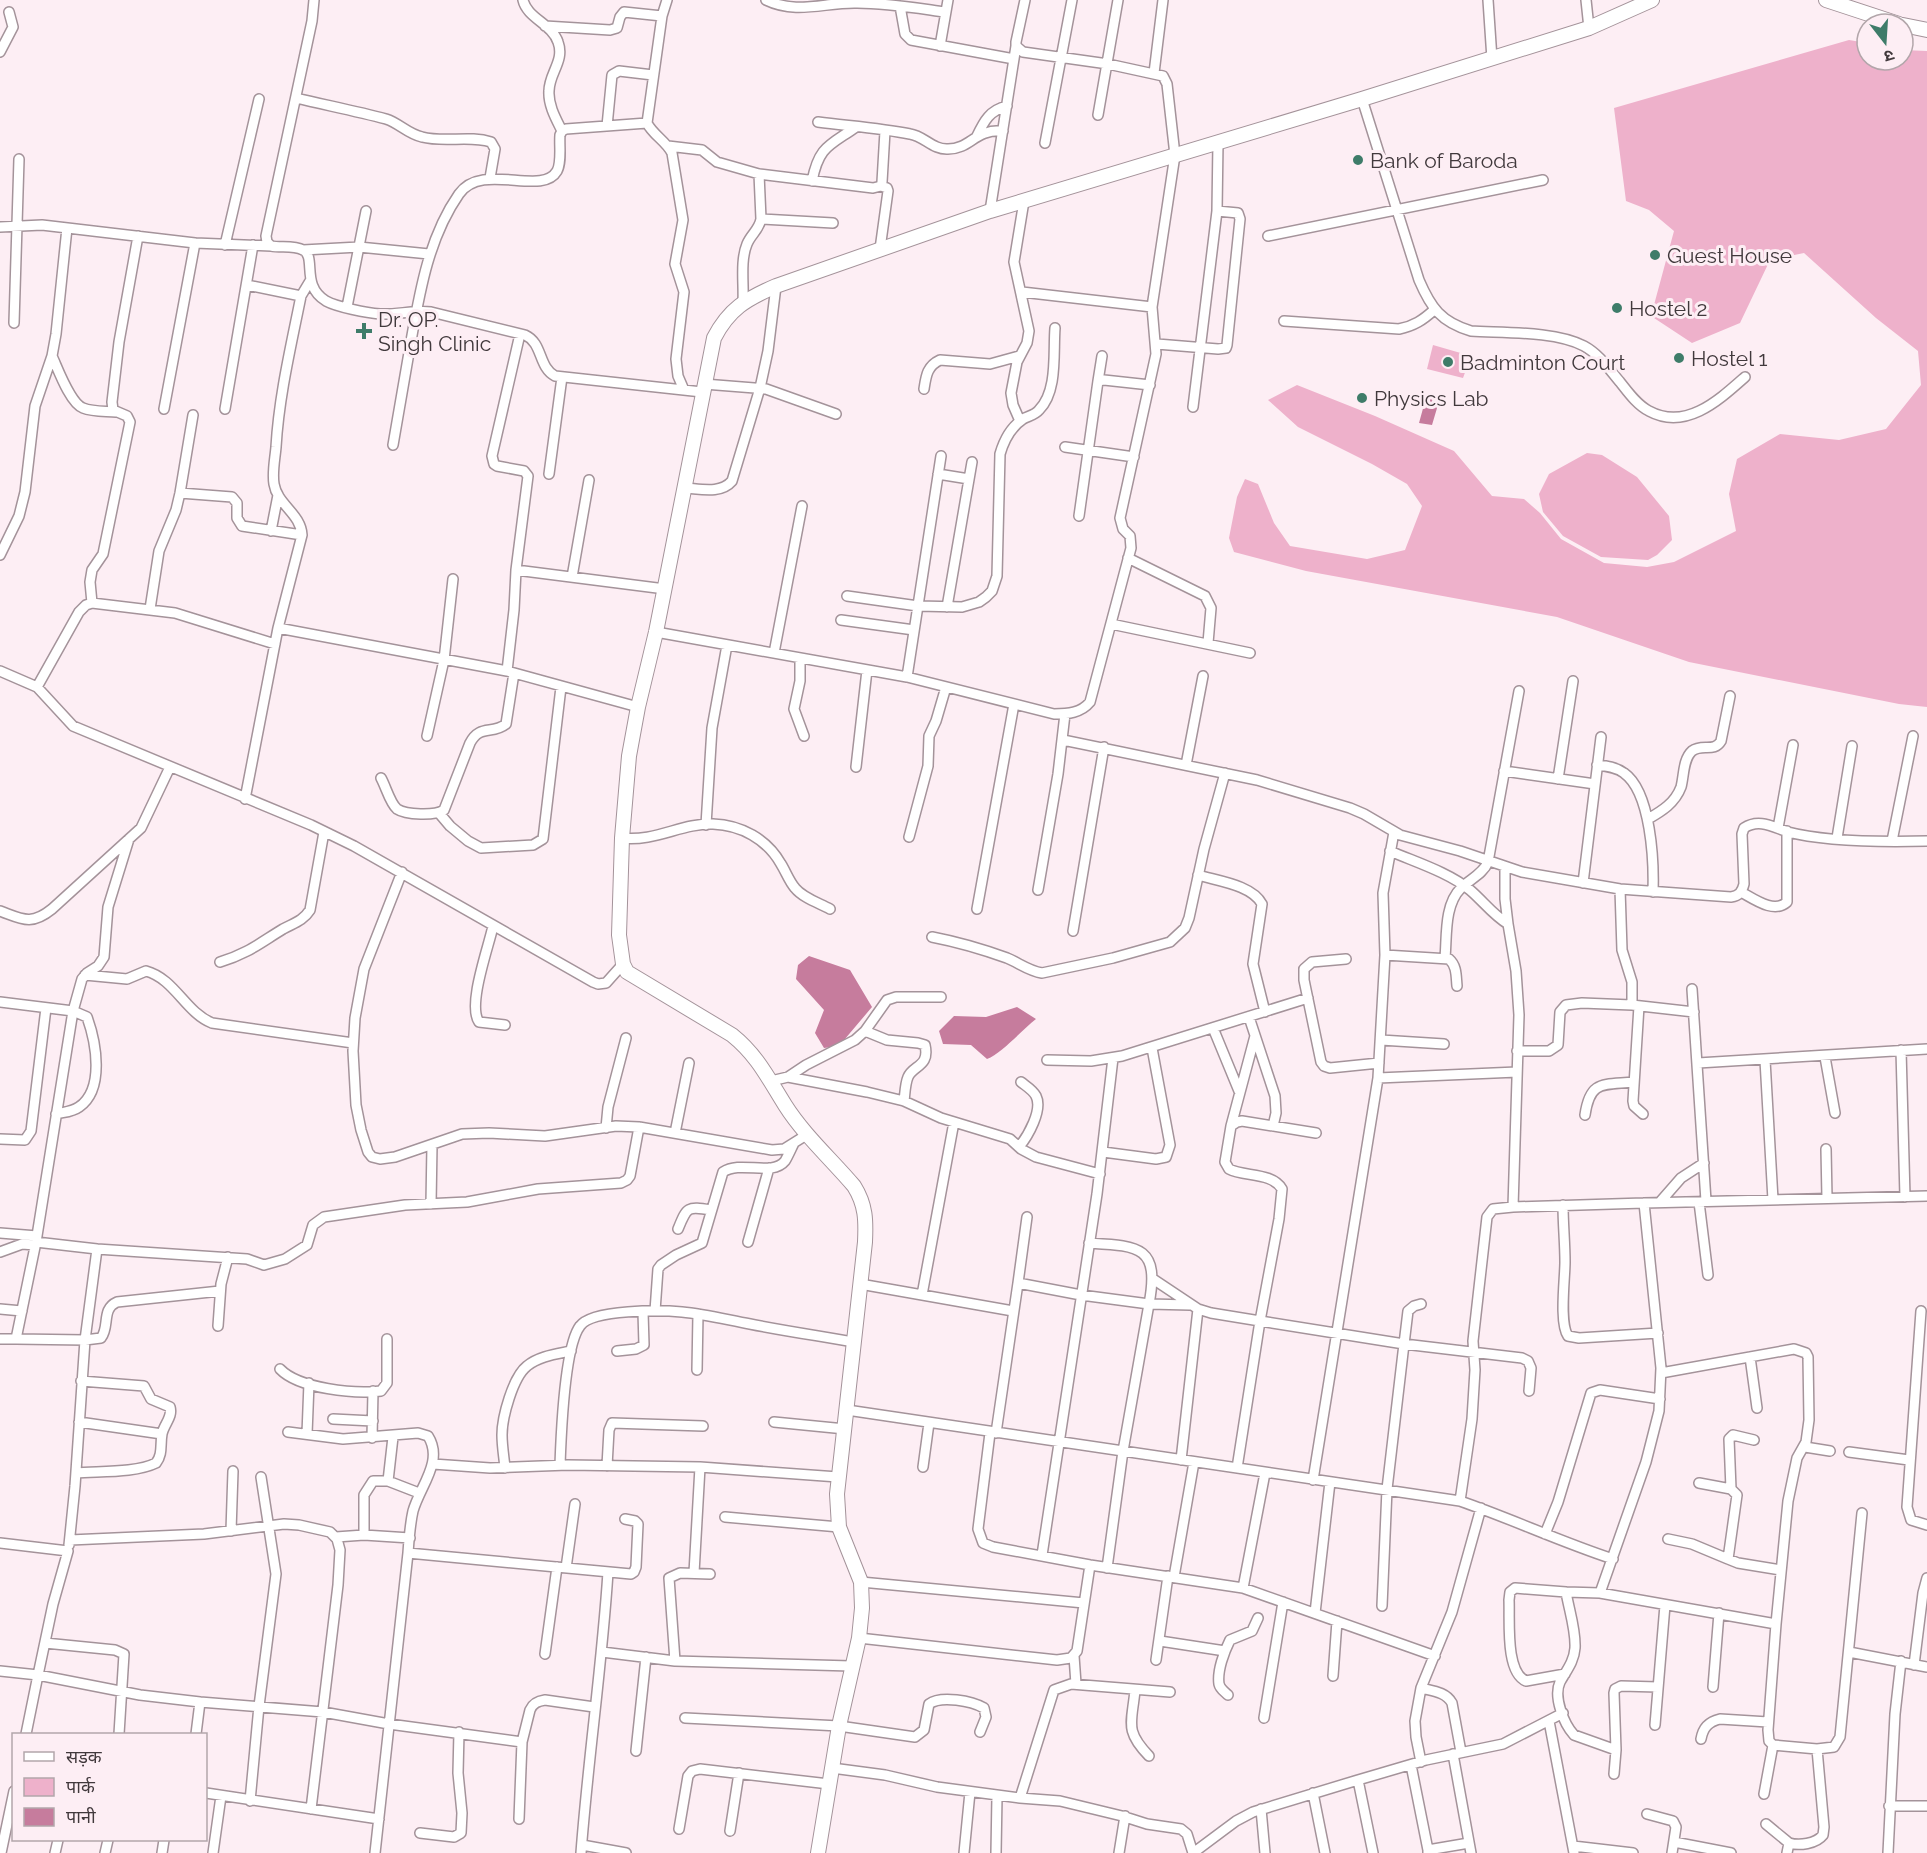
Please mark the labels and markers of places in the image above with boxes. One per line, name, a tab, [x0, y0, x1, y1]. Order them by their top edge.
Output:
place label: Bank of Baroda	[1370, 148, 1518, 173]
marker: Bank of Baroda	[1351, 153, 1365, 167]
place label: Guest House	[1667, 243, 1792, 268]
marker: Guest House	[1648, 248, 1662, 262]
place label: Hostel 2	[1629, 296, 1708, 321]
marker: Hostel 2	[1610, 301, 1624, 315]
place label: Dr. OP. Singh Clinic	[378, 307, 491, 356]
marker: Dr. OP. Singh Clinic	[355, 322, 373, 340]
place label: Hostel 1	[1691, 346, 1768, 371]
place label: Badminton Court	[1460, 350, 1625, 375]
marker: Hostel 1	[1672, 351, 1686, 365]
marker: Badminton Court	[1441, 355, 1455, 369]
place label: Physics Lab	[1374, 386, 1489, 411]
marker: Physics Lab	[1355, 391, 1369, 405]

